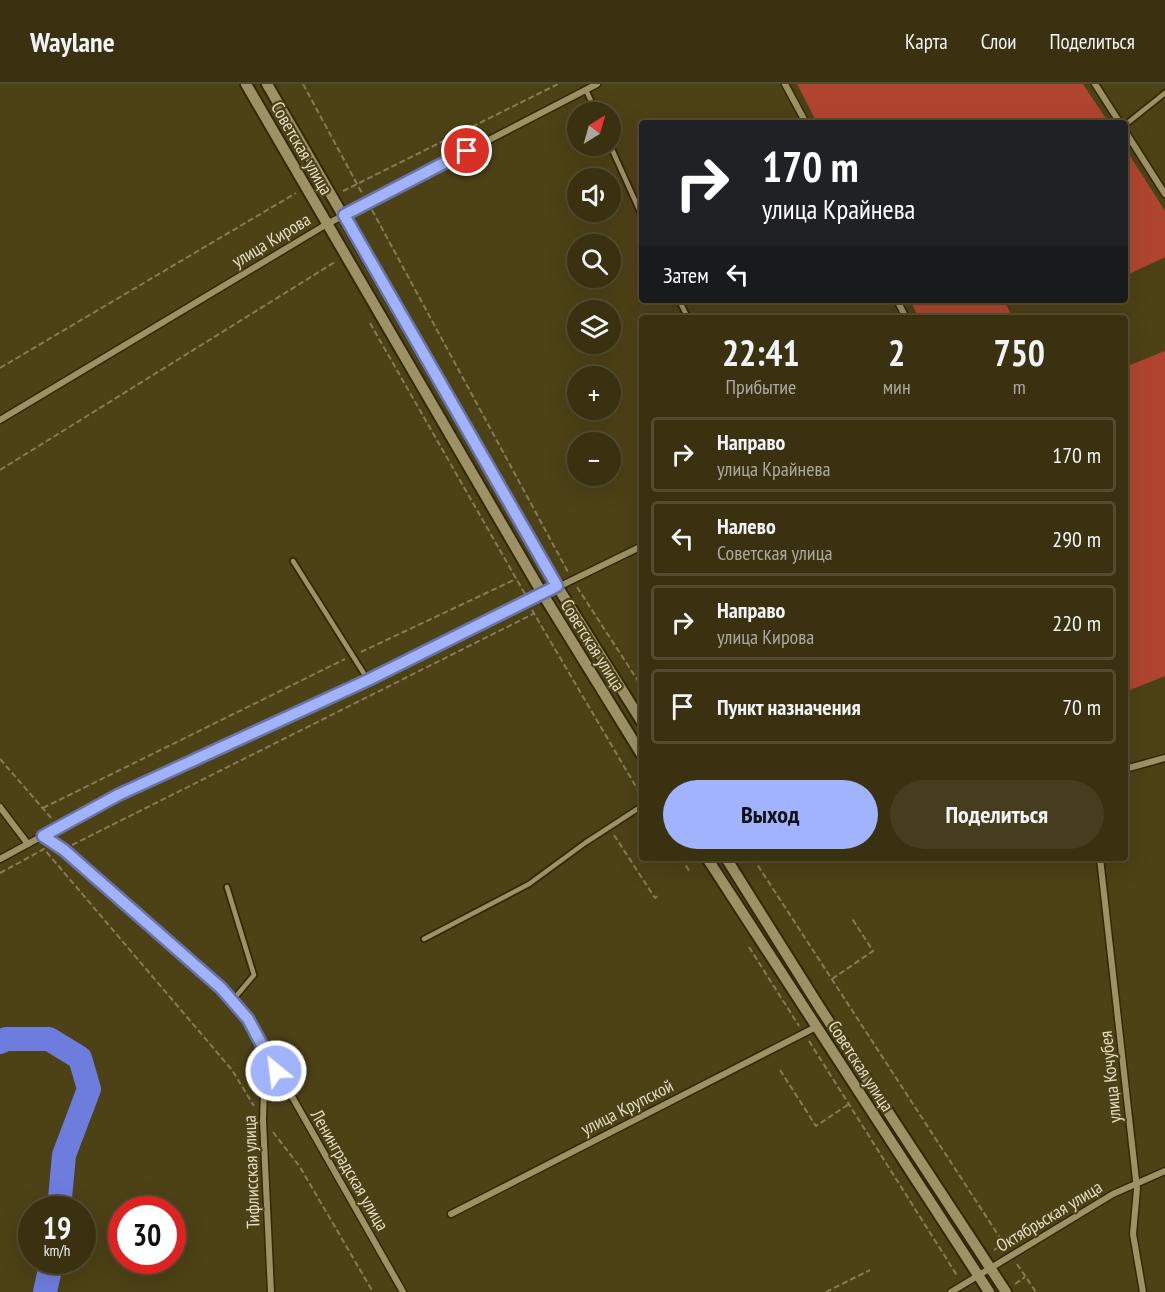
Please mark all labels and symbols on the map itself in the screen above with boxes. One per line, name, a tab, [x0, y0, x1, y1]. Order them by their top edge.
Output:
street label: Советская улица	[266, 97, 338, 199]
north arrow	[567, 102, 621, 156]
pin	[441, 125, 492, 176]
street label: улица Кирова	[228, 208, 314, 272]
street label: Советская улица	[556, 595, 630, 695]
street label: Советская улица	[823, 1016, 899, 1116]
street label: улица Кочубея	[1094, 1030, 1126, 1124]
position arrow	[244, 1039, 308, 1103]
street label: улица Крупской	[577, 1074, 677, 1140]
street label: Ленинградская улица	[305, 1104, 394, 1235]
street label: Тифлисская улица	[238, 1115, 264, 1229]
street label: Октябрьская улица	[992, 1175, 1106, 1257]
speed limit sign: 30	[108, 1196, 186, 1274]

